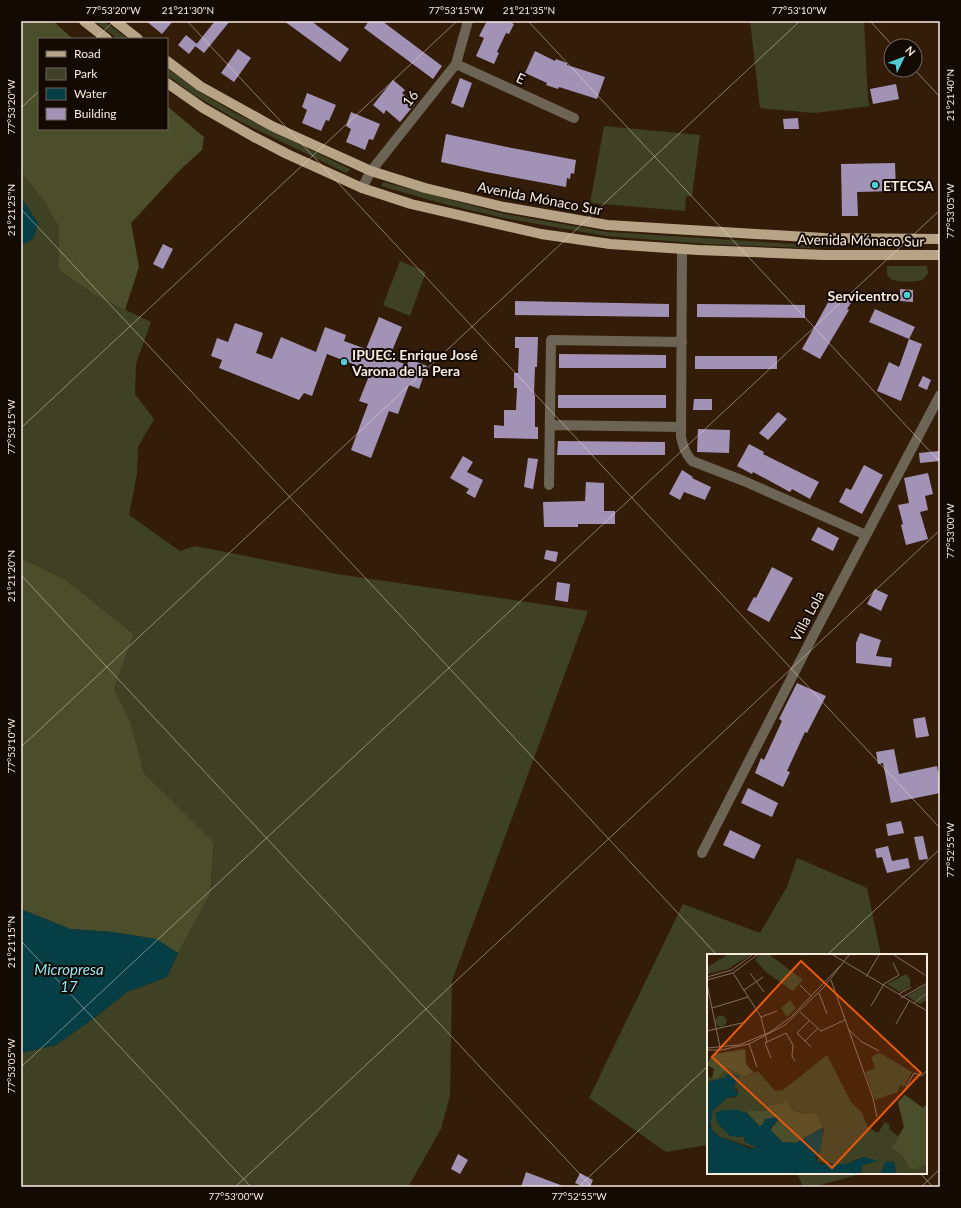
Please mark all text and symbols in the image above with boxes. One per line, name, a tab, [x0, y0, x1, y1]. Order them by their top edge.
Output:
text: 77°53'20"W	[85, 4, 141, 16]
text: 21°21'30"N	[162, 4, 214, 16]
text: 77°53'15"W	[428, 4, 484, 16]
text: 21°21'35"N	[503, 4, 555, 16]
text: 77°53'10"W	[771, 4, 827, 16]
legend	[38, 38, 168, 130]
north arrow	[883, 38, 923, 78]
text: N	[903, 43, 918, 58]
text: Road	[74, 46, 101, 61]
text: Park	[74, 66, 98, 81]
street label: E	[514, 69, 528, 87]
text: 21°21'40"N	[944, 69, 956, 121]
text: 77°53'20"W	[5, 79, 17, 135]
text: Water	[74, 86, 107, 101]
street label: 16	[398, 86, 422, 110]
text: Building	[74, 106, 117, 121]
place label: ETECSA	[883, 177, 934, 194]
street label: Avenida Mónaco Sur	[476, 178, 604, 218]
marker: ETECSA	[870, 180, 880, 190]
text: 77°53'05"W	[944, 183, 956, 239]
text: 21°21'25"N	[5, 184, 17, 236]
street label: Avenida Mónaco Sur	[797, 230, 925, 250]
place label: Servicentro	[828, 287, 899, 304]
marker: Servicentro	[902, 290, 912, 300]
place label: IPUEC: Enrique José Varona de la Pera	[351, 346, 478, 379]
marker: IPUEC: Enrique José Varona de la Pera	[339, 357, 349, 367]
text: 77°53'15"W	[5, 399, 17, 455]
text: 77°53'00"W	[944, 503, 956, 559]
text: 21°21'20"N	[5, 550, 17, 602]
street label: Villa Lola	[787, 588, 827, 644]
text: 77°53'10"W	[5, 718, 17, 774]
text: 77°52'55"W	[944, 822, 956, 878]
text: 21°21'15"N	[5, 916, 17, 968]
inset map	[707, 954, 927, 1174]
water label: Micropresa 17	[34, 960, 104, 995]
text: 77°53'05"W	[5, 1038, 17, 1094]
text: 77°53'00"W	[208, 1190, 264, 1202]
text: 77°52'55"W	[551, 1190, 607, 1202]

